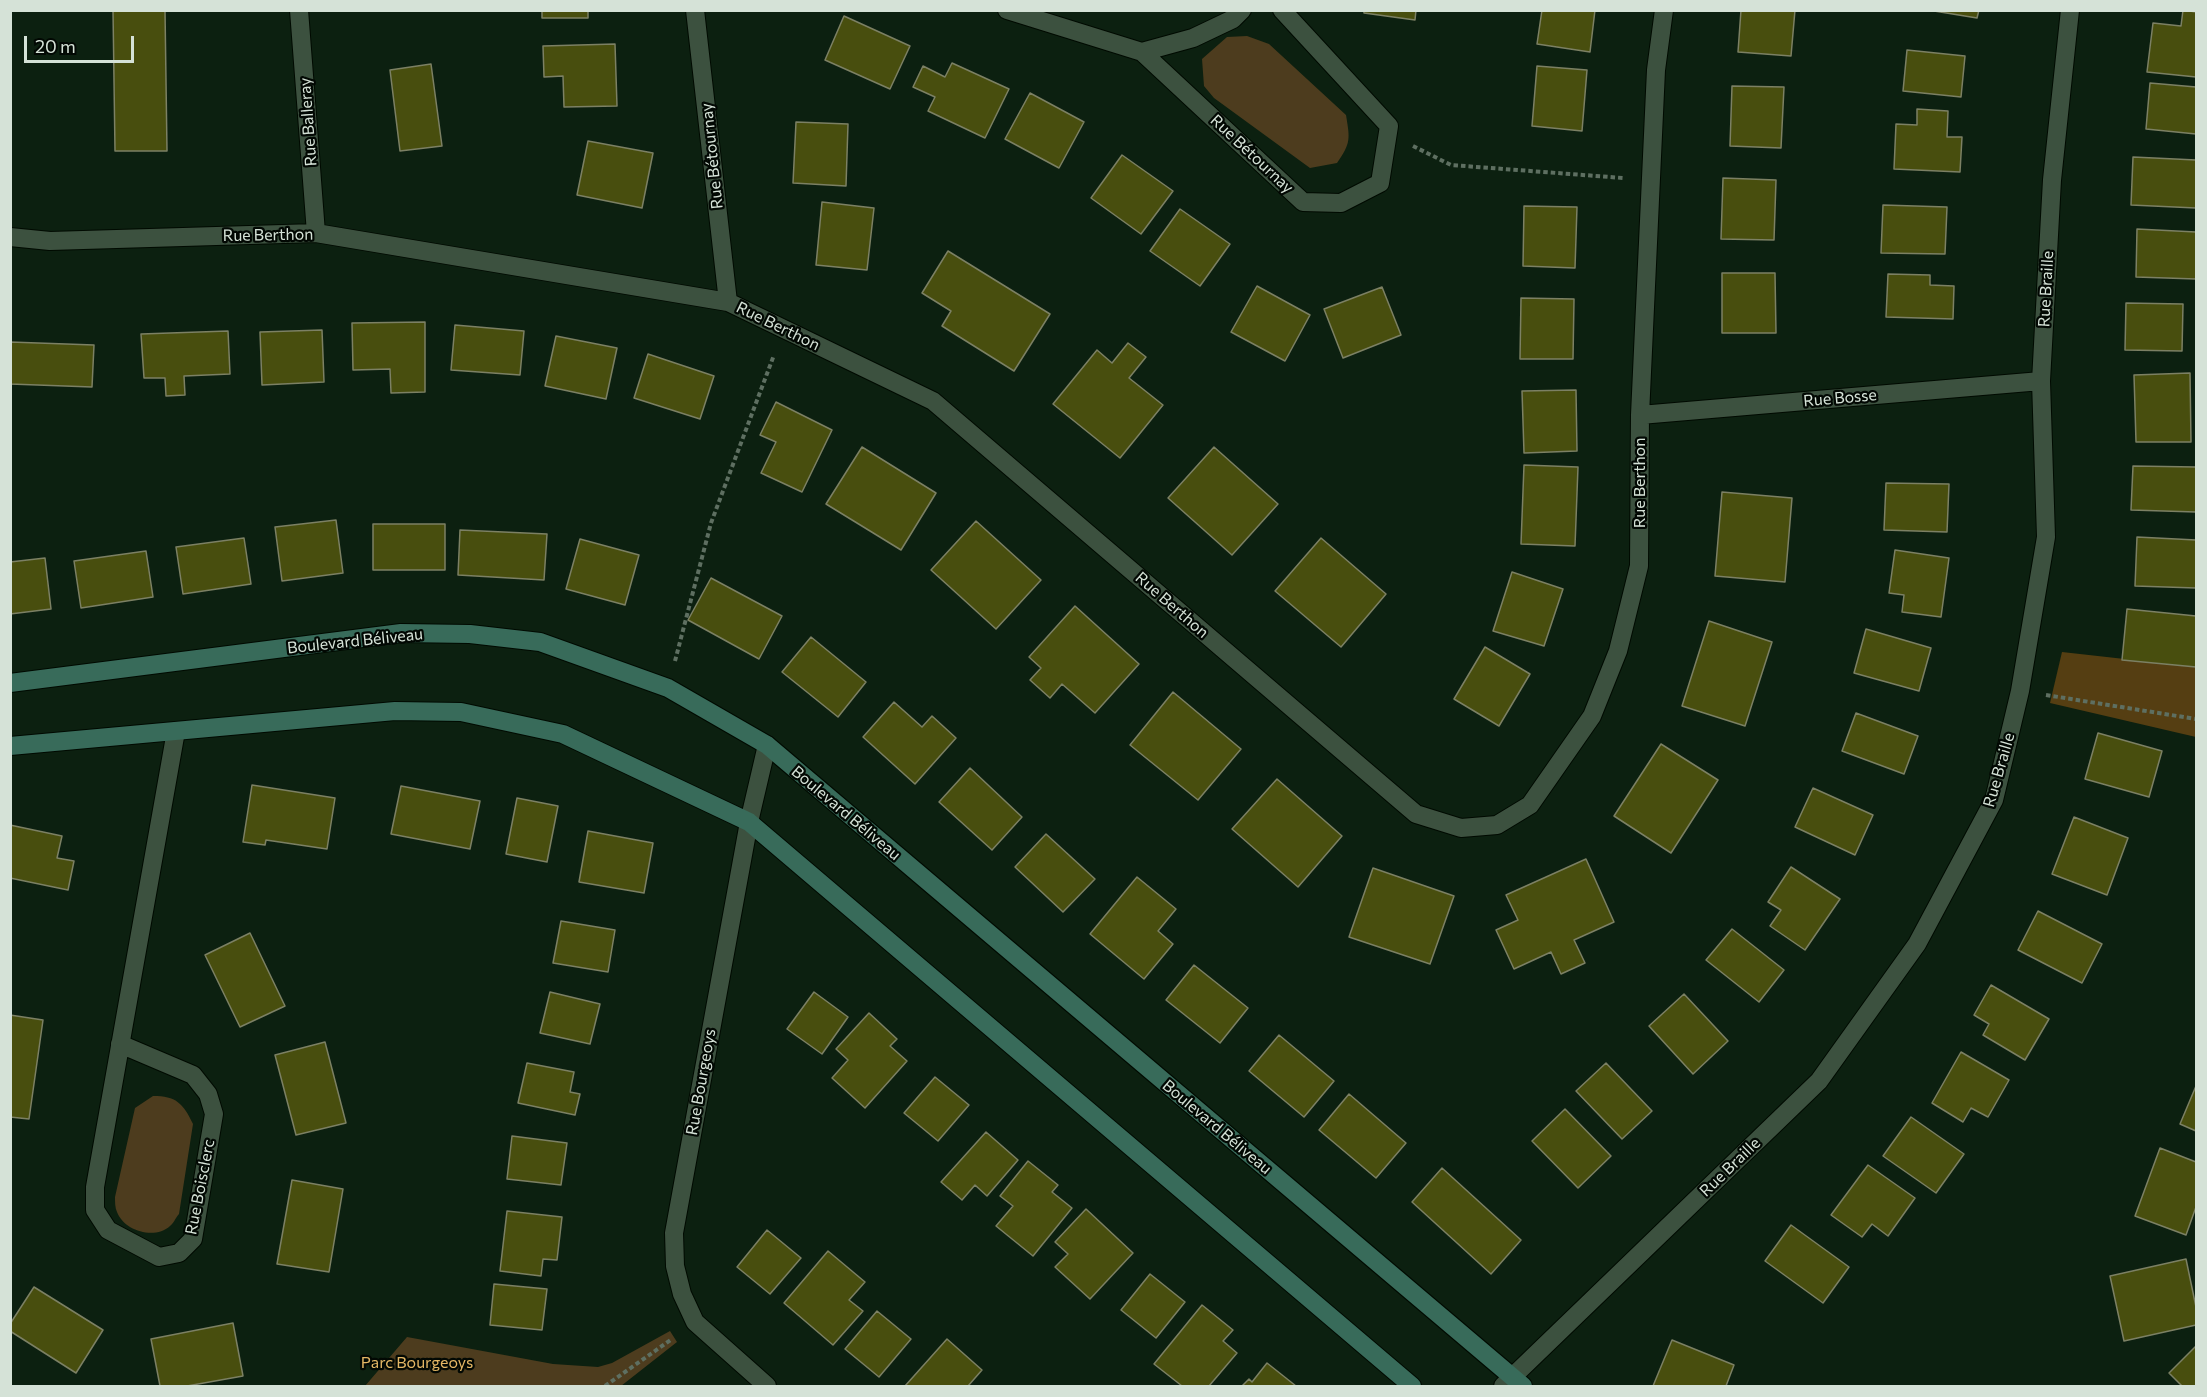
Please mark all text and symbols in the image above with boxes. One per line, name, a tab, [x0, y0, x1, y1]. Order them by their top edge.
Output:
scale bar	[27, 24, 136, 62]
text: 20 m	[35, 35, 76, 57]
street label: Rue Balleray	[295, 77, 321, 167]
street label: Rue Bétournay	[697, 102, 727, 210]
street label: Rue Bétournay	[1206, 111, 1298, 197]
street label: Rue Berthon	[222, 225, 314, 245]
street label: Rue Braille	[2034, 250, 2058, 328]
street label: Rue Berthon	[733, 297, 823, 355]
street label: Rue Bosse	[1802, 385, 1878, 411]
street label: Rue Berthon	[1630, 438, 1650, 528]
street label: Rue Berthon	[1131, 568, 1213, 642]
street label: Boulevard Béliveau	[286, 624, 424, 658]
street label: Rue Braille	[1979, 730, 2019, 810]
street label: Boulevard Béliveau	[788, 762, 904, 864]
street label: Rue Bourgeoys	[682, 1027, 720, 1137]
street label: Boulevard Béliveau	[1159, 1076, 1275, 1178]
street label: Rue Braille	[1696, 1133, 1764, 1201]
street label: Rue Boisclerc	[181, 1138, 219, 1236]
park label: Parc Bourgeoys	[361, 1353, 473, 1373]

